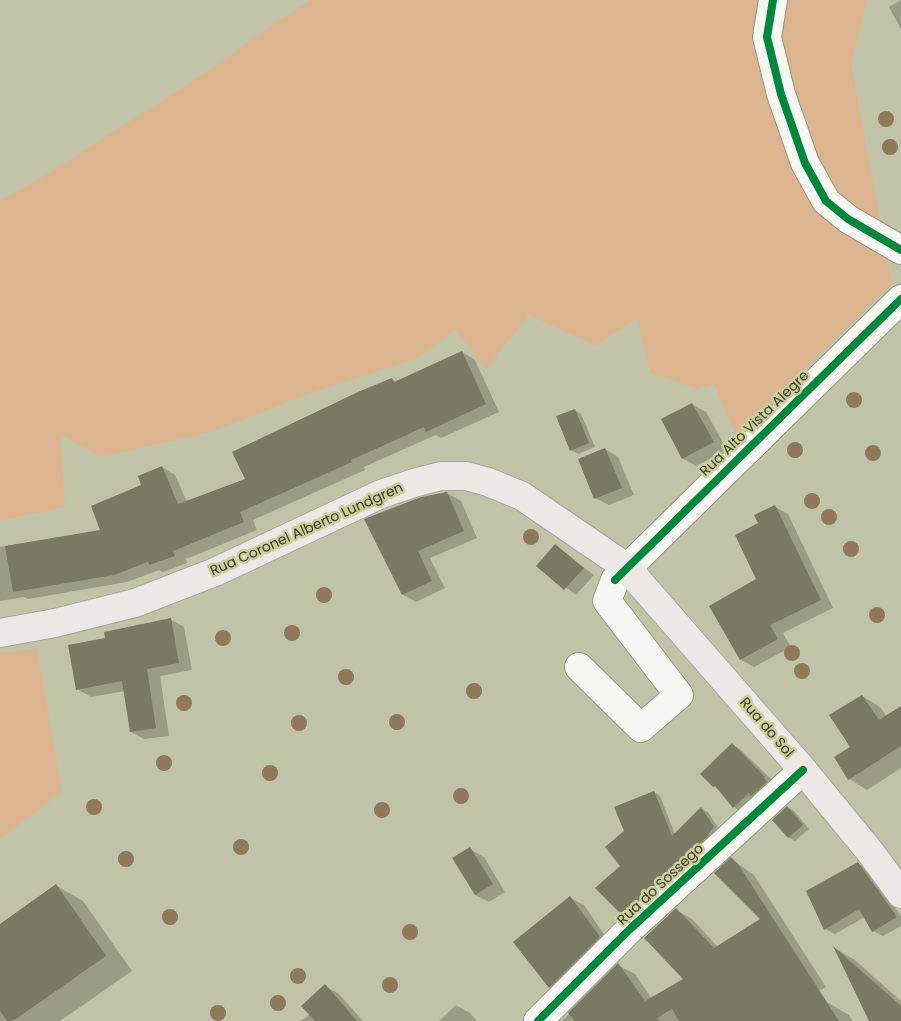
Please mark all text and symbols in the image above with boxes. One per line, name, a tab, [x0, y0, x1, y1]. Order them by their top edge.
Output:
street label: Rua Alto Vista Alegre	[697, 368, 813, 480]
street label: Rua Coronel Alberto Lundgren	[208, 480, 406, 580]
street label: Rua do Sol	[736, 695, 796, 761]
street label: Rua do Sossego	[614, 841, 708, 929]

